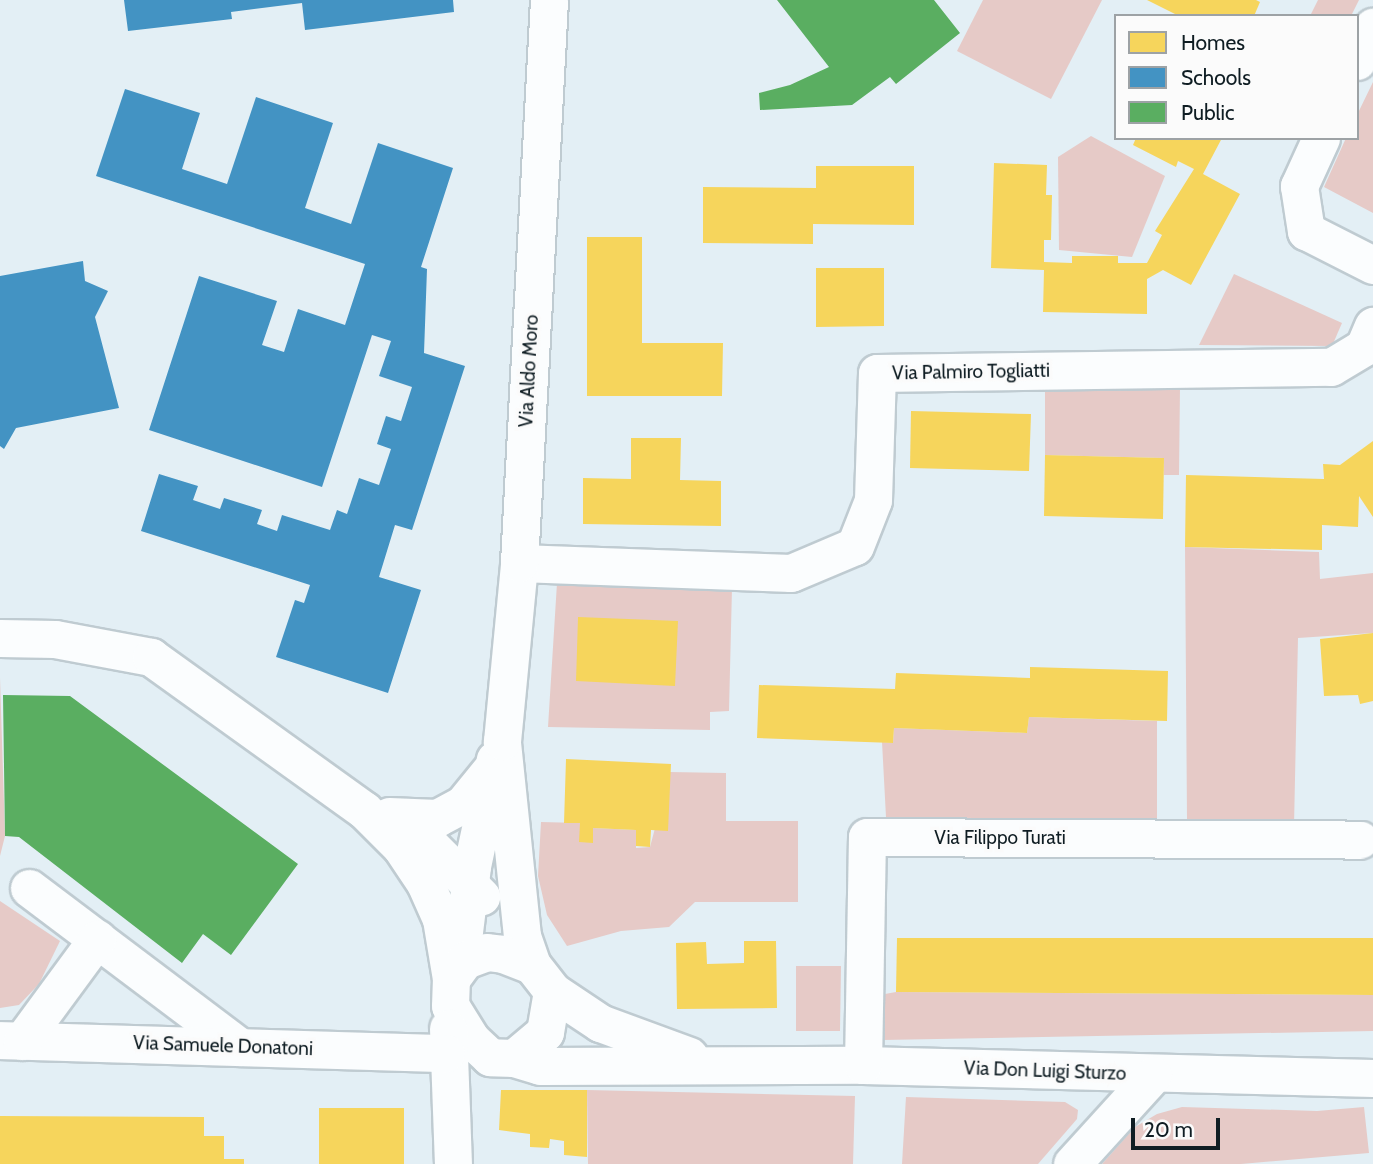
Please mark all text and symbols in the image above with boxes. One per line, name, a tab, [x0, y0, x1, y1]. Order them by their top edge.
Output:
legend	[1114, 14, 1359, 140]
text: Homes	[1181, 30, 1245, 55]
text: Schools	[1181, 65, 1251, 90]
text: Public	[1181, 100, 1235, 125]
street label: Via Aldo Moro	[515, 314, 543, 428]
street label: Via Palmiro Togliatti	[892, 359, 1050, 385]
street label: Via Filippo Turati	[934, 827, 1066, 849]
street label: Via Samuele Donatoni	[133, 1031, 313, 1061]
street label: Via Don Luigi Sturzo	[963, 1057, 1127, 1085]
scale bar	[1135, 1104, 1224, 1148]
text: 20 m	[1144, 1117, 1193, 1142]

